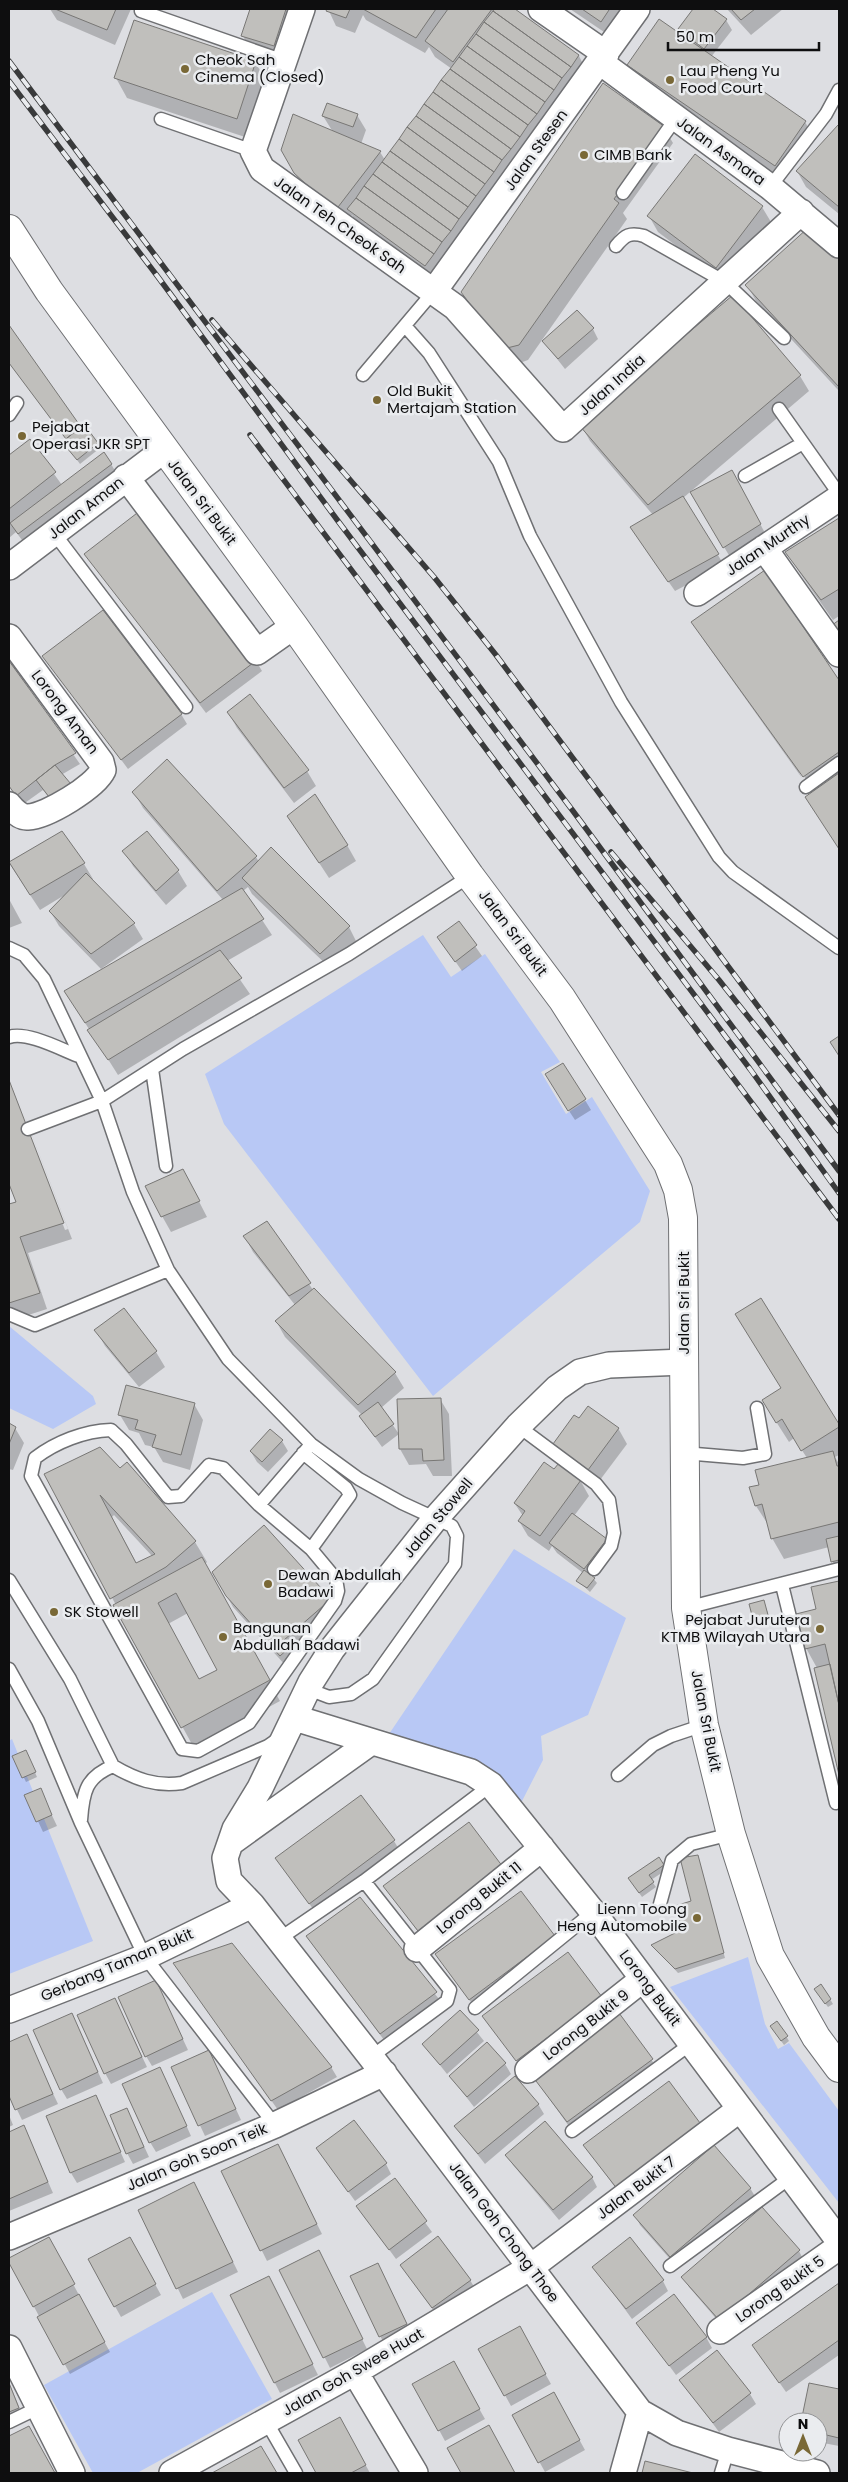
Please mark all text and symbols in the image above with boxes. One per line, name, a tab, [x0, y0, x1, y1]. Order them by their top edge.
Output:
scale bar	[668, 20, 819, 52]
text: 50 m	[676, 26, 714, 47]
place label: Cheok Sah Cinema (Closed)	[195, 49, 325, 87]
place label: Lau Pheng Yu Food Court	[680, 60, 780, 98]
marker: Cheok Sah Cinema (Closed)	[179, 63, 191, 75]
marker: Lau Pheng Yu Food Court	[664, 74, 676, 86]
street label: Jalan Stesen	[499, 105, 572, 195]
street label: Jalan Asmara	[673, 111, 770, 190]
place label: CIMB Bank	[594, 144, 672, 165]
marker: CIMB Bank	[578, 149, 590, 161]
street label: Jalan Teh Cheok Sah	[270, 171, 411, 278]
street label: Jalan India	[574, 349, 649, 420]
place label: Old Bukit Mertajam Station	[387, 380, 516, 418]
marker: Old Bukit Mertajam Station	[371, 394, 383, 406]
place label: Pejabat Operasi JKR SPT	[32, 416, 150, 454]
marker: Pejabat Operasi JKR SPT	[16, 430, 28, 442]
street label: Jalan Sri Bukit	[163, 454, 242, 549]
street label: Jalan Aman	[43, 471, 128, 544]
street label: Jalan Murthy	[722, 508, 814, 580]
street label: Lorong Aman	[27, 665, 104, 758]
street label: Jalan Sri Bukit	[474, 885, 553, 980]
street label: Jalan Sri Bukit	[673, 1251, 694, 1355]
street label: Jalan Stowell	[398, 1473, 477, 1562]
place label: Dewan Abdullah Badawi	[278, 1564, 401, 1602]
marker: Dewan Abdullah Badawi	[262, 1578, 274, 1590]
place label: SK Stowell	[64, 1601, 139, 1622]
marker: SK Stowell	[48, 1606, 60, 1618]
place label: Pejabat Jurutera KTMB Wilayah Utara	[661, 1609, 810, 1647]
place label: Bangunan Abdullah Badawi	[233, 1617, 360, 1655]
marker: Pejabat Jurutera KTMB Wilayah Utara	[814, 1623, 826, 1635]
marker: Bangunan Abdullah Badawi	[217, 1631, 229, 1643]
street label: Jalan Sri Bukit	[686, 1668, 727, 1774]
street label: Lorong Bukit 11	[432, 1857, 526, 1939]
place label: Lienn Toong Heng Automobile	[557, 1898, 687, 1936]
marker: Lienn Toong Heng Automobile	[691, 1912, 703, 1924]
street label: Gerbang Taman Bukit	[37, 1923, 196, 2006]
street label: Lorong Bukit	[615, 1945, 686, 2030]
street label: Lorong Bukit 9	[538, 1984, 633, 2065]
street label: Jalan Goh Soon Teik	[123, 2117, 271, 2196]
street label: Jalan Bukit 7	[592, 2151, 679, 2224]
street label: Jalan Goh Chong Thoe	[444, 2157, 564, 2307]
street label: Lorong Bukit 5	[731, 2250, 828, 2327]
street label: Jalan Goh Swee Huat	[278, 2323, 427, 2421]
north arrow	[778, 2412, 828, 2462]
text: N	[798, 2414, 808, 2434]

